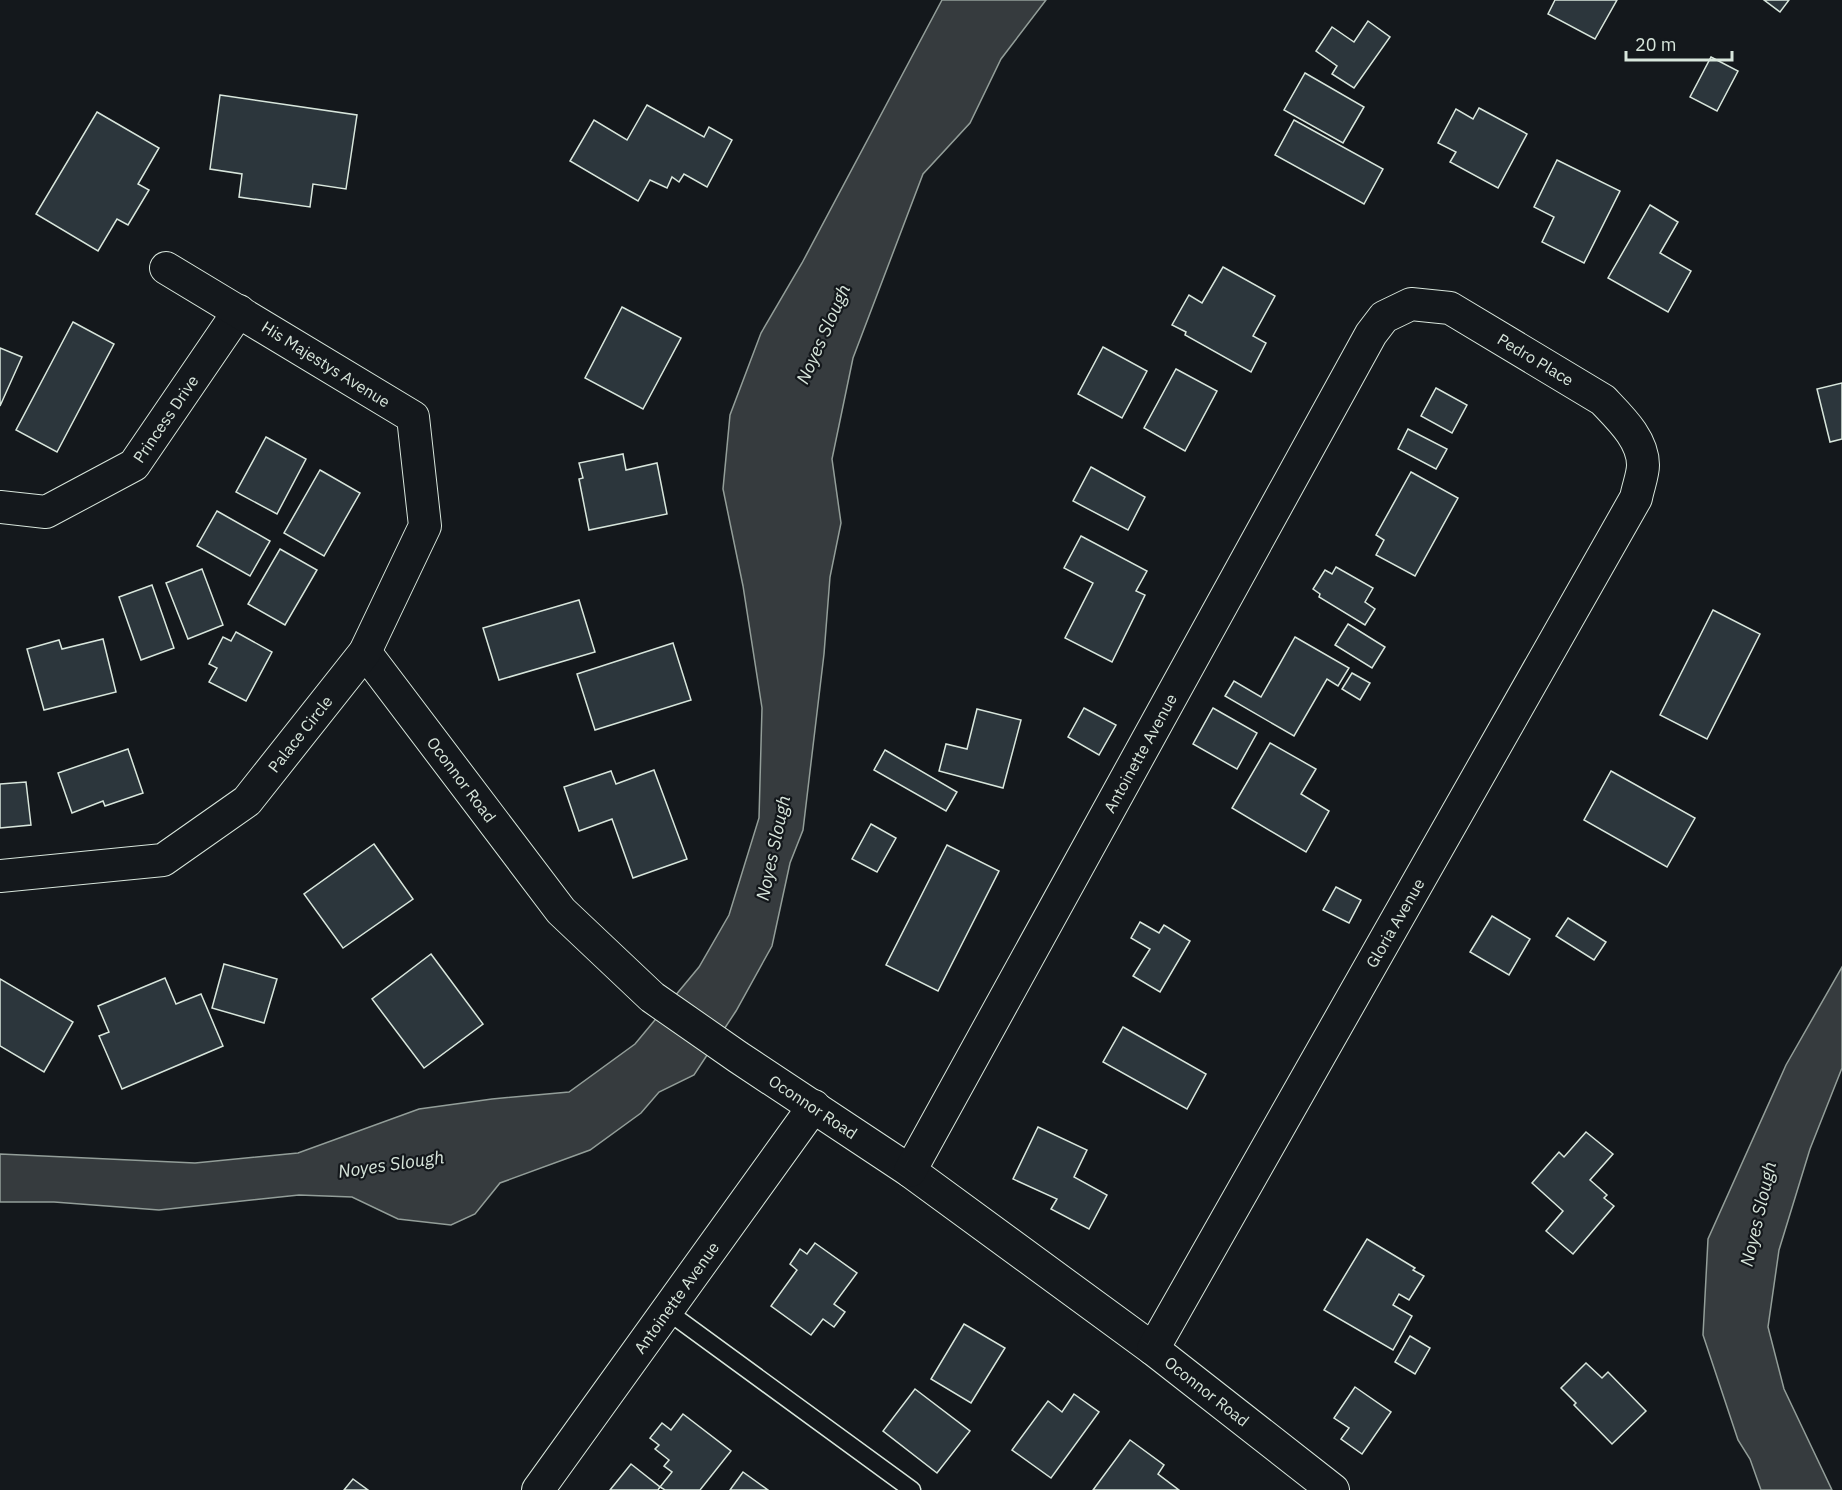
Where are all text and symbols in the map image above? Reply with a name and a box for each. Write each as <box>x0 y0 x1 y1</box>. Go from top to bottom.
scale bar <box>1626 24 1732 62</box>
text: 20 m <box>1635 33 1677 56</box>
water label: Noyes Slough <box>791 281 855 387</box>
street label: His Majestys Avenue <box>258 316 394 412</box>
street label: Pedro Place <box>1494 329 1577 390</box>
street label: Princess Drive <box>129 371 203 466</box>
street label: Antoinette Avenue <box>1099 690 1181 816</box>
street label: Palace Circle <box>264 691 337 776</box>
street label: Oconnor Road <box>423 733 500 826</box>
water label: Noyes Slough <box>751 793 795 903</box>
street label: Gloria Avenue <box>1361 874 1429 971</box>
street label: Oconnor Road <box>765 1070 861 1143</box>
water label: Noyes Slough <box>337 1145 445 1183</box>
water label: Noyes Slough <box>1735 1159 1781 1269</box>
street label: Antoinette Avenue <box>629 1238 723 1357</box>
street label: Oconnor Road <box>1161 1352 1253 1431</box>

